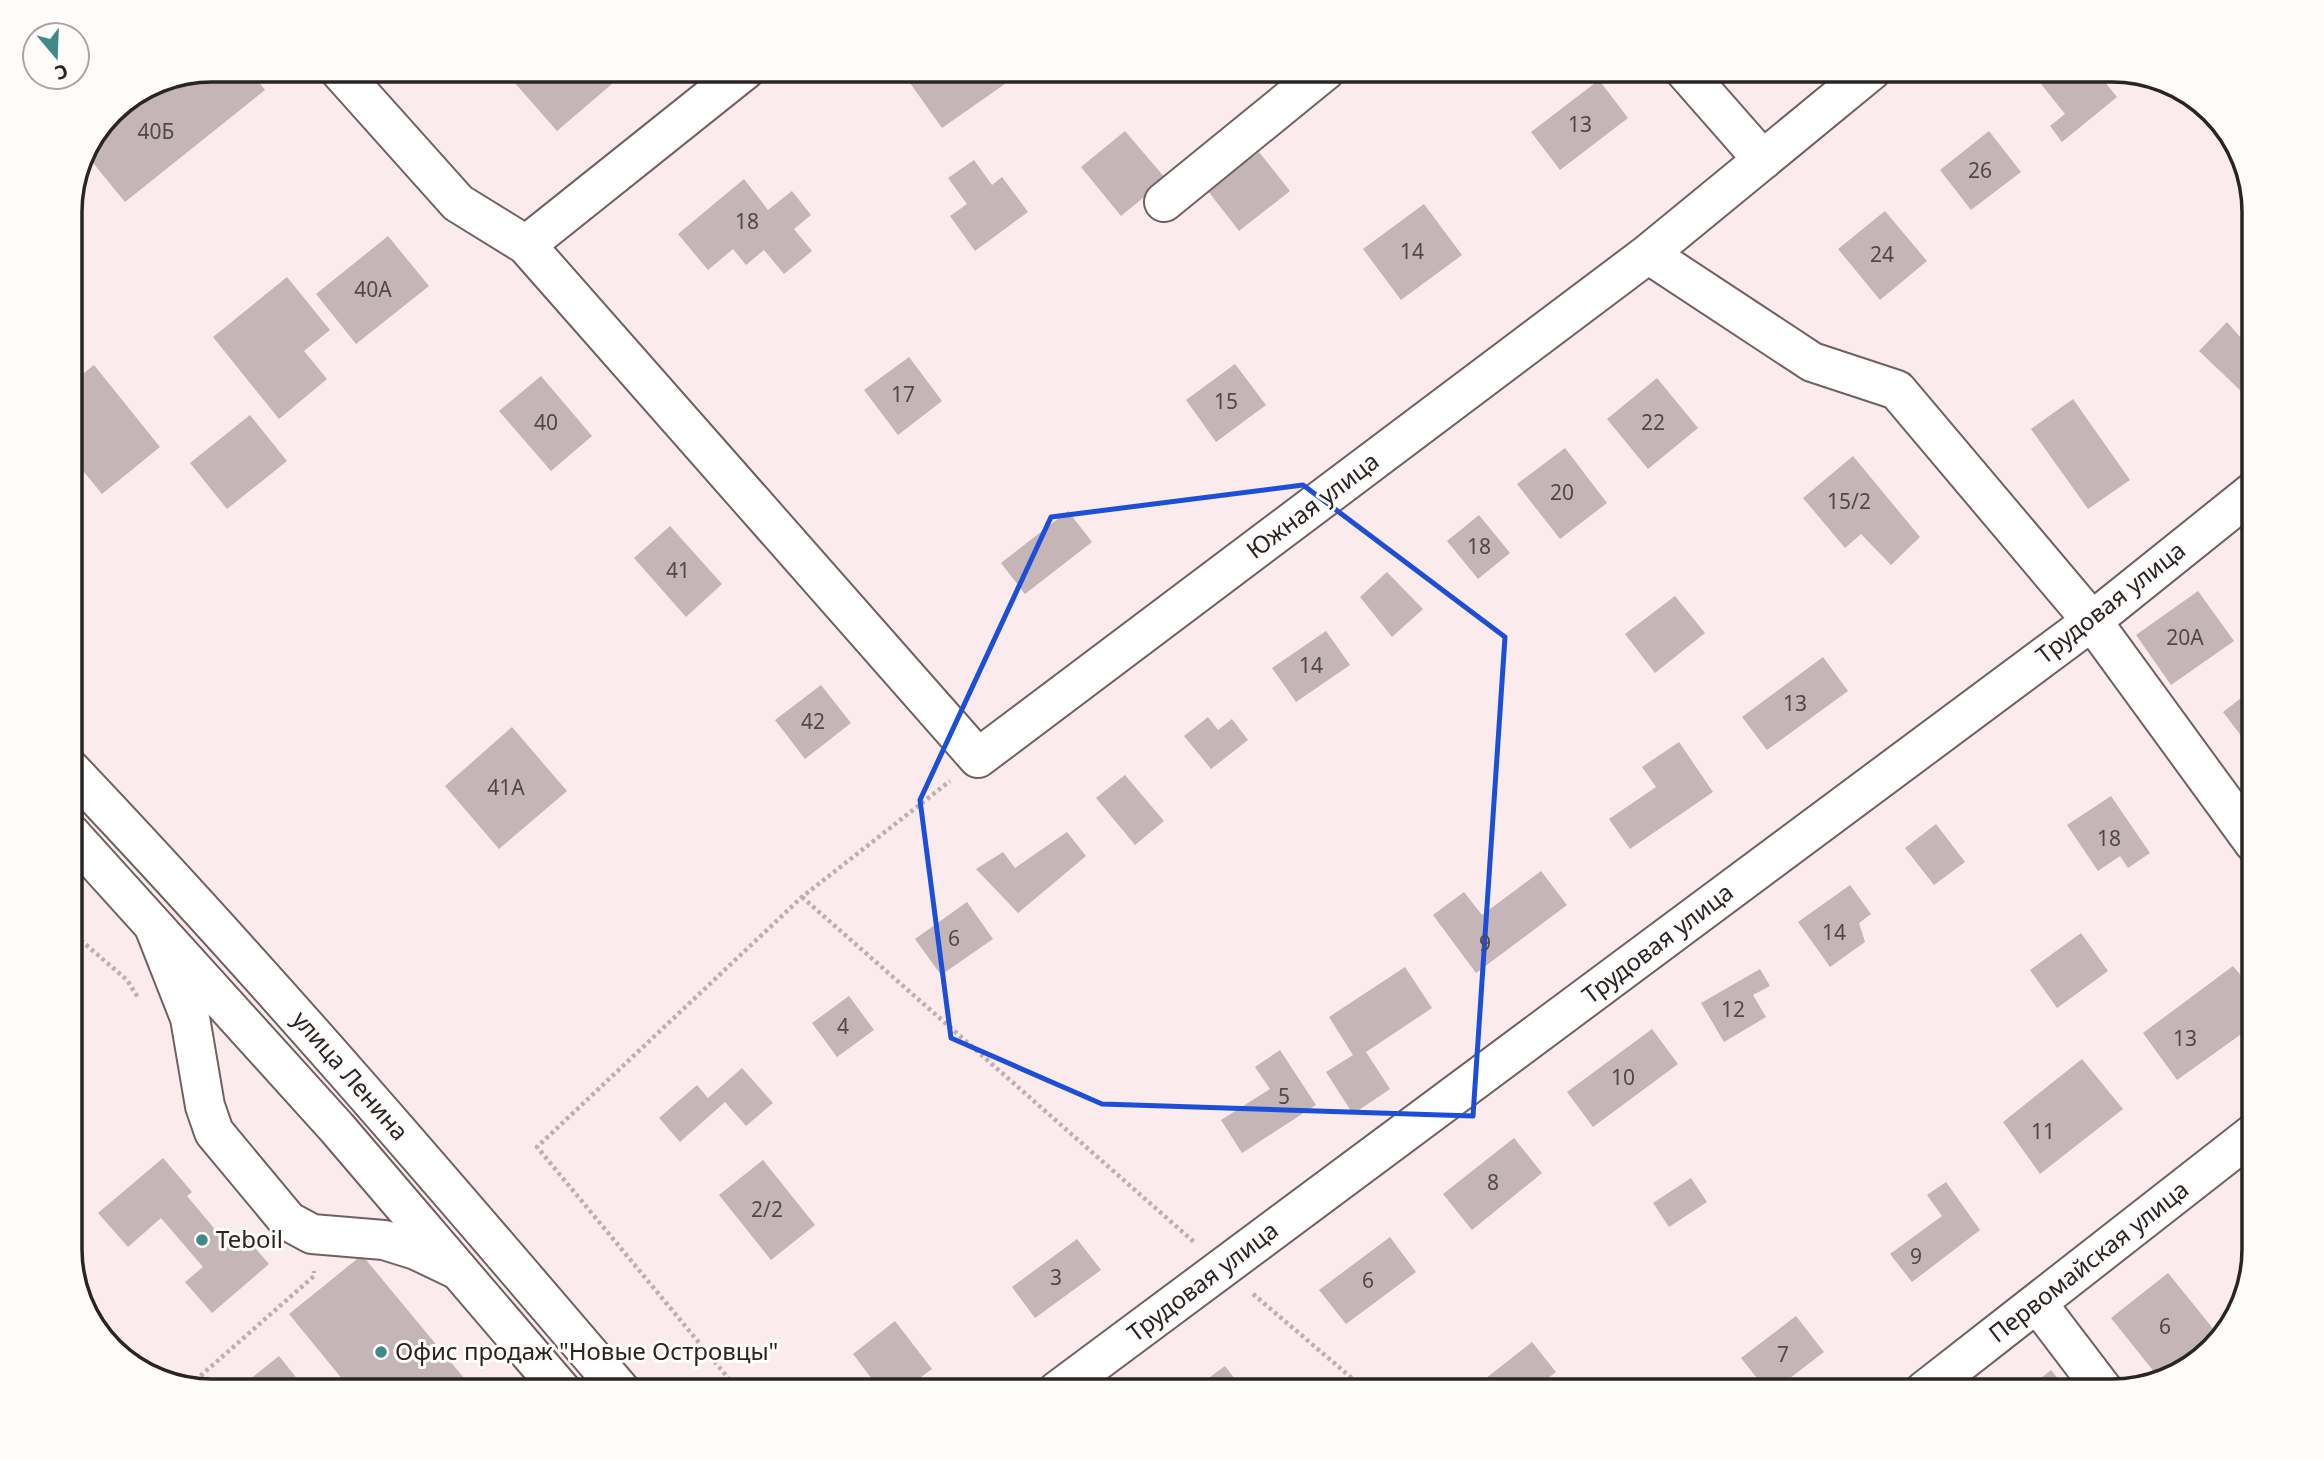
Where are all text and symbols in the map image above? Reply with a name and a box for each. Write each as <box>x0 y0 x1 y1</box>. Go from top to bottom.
north arrow <box>21 21 91 91</box>
text: С <box>52 58 72 86</box>
house number: 13 <box>1568 110 1592 138</box>
house number: 40Б <box>138 117 174 145</box>
house number: 26 <box>1968 156 1992 184</box>
house number: 18 <box>735 207 759 235</box>
house number: 14 <box>1400 237 1424 265</box>
house number: 24 <box>1870 240 1894 268</box>
house number: 40А <box>354 275 392 303</box>
house number: 17 <box>891 380 915 408</box>
house number: 15 <box>1214 387 1238 415</box>
house number: 40 <box>534 408 558 436</box>
house number: 22 <box>1641 408 1665 436</box>
street label: Южная улица <box>1239 444 1385 566</box>
house number: 20 <box>1550 478 1574 506</box>
house number: 15/2 <box>1827 487 1871 515</box>
house number: 18 <box>1467 532 1491 560</box>
street label: Трудовая улица <box>2028 533 2192 671</box>
house number: 41 <box>666 556 690 584</box>
house number: 20А <box>2166 623 2204 651</box>
house number: 14 <box>1299 651 1323 679</box>
house number: 13 <box>1783 689 1807 717</box>
house number: 42 <box>801 707 825 735</box>
house number: 41А <box>487 773 525 801</box>
house number: 18 <box>2097 824 2121 852</box>
street label: Трудовая улица <box>1575 875 1739 1011</box>
house number: 14 <box>1822 918 1846 946</box>
house number: 6 <box>948 924 960 952</box>
house number: 9 <box>1479 929 1491 957</box>
house number: 12 <box>1721 995 1745 1023</box>
street label: улица Ленина <box>286 1003 417 1147</box>
house number: 4 <box>837 1012 849 1040</box>
house number: 13 <box>2173 1024 2197 1052</box>
house number: 10 <box>1611 1063 1635 1091</box>
house number: 5 <box>1278 1082 1290 1110</box>
house number: 11 <box>2031 1117 2055 1145</box>
house number: 8 <box>1487 1168 1499 1196</box>
street label: Первомайская улица <box>1981 1172 2195 1349</box>
house number: 2/2 <box>751 1195 783 1223</box>
street label: Трудовая улица <box>1120 1213 1284 1349</box>
place label: Teboil <box>216 1222 283 1255</box>
marker: Teboil <box>194 1232 210 1248</box>
house number: 9 <box>1910 1242 1922 1270</box>
house number: 3 <box>1050 1263 1062 1291</box>
house number: 6 <box>1362 1266 1374 1294</box>
house number: 6 <box>2159 1312 2171 1340</box>
place label: Офис продаж "Новые Островцы" <box>395 1334 778 1367</box>
house number: 7 <box>1777 1340 1789 1368</box>
marker: Офис продаж "Новые Островцы" <box>373 1344 389 1360</box>

